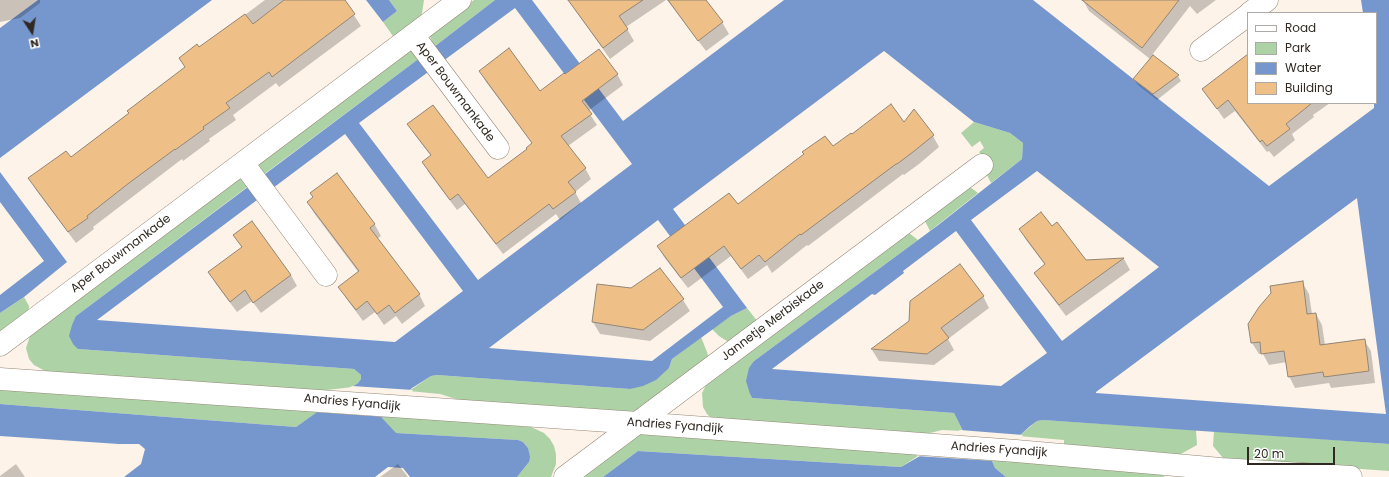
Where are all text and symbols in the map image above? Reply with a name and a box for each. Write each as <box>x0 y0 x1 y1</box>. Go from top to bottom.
north arrow <box>12 12 52 52</box>
legend <box>1247 12 1377 104</box>
text: Road <box>1285 19 1316 36</box>
text: N <box>29 35 40 52</box>
street label: Aper Bouwmankade <box>413 39 497 145</box>
text: Park <box>1285 39 1311 56</box>
text: Water <box>1285 59 1321 76</box>
text: Building <box>1285 79 1333 96</box>
street label: Aper Bouwmankade <box>68 212 174 296</box>
street label: Jannetje Merbiskade <box>719 278 827 364</box>
street label: Andries Fyandijk <box>303 392 401 414</box>
street label: Andries Fyandijk <box>626 415 724 437</box>
street label: Andries Fyandijk <box>950 439 1048 461</box>
scale bar <box>1249 439 1337 465</box>
text: 20 m <box>1254 445 1284 462</box>

